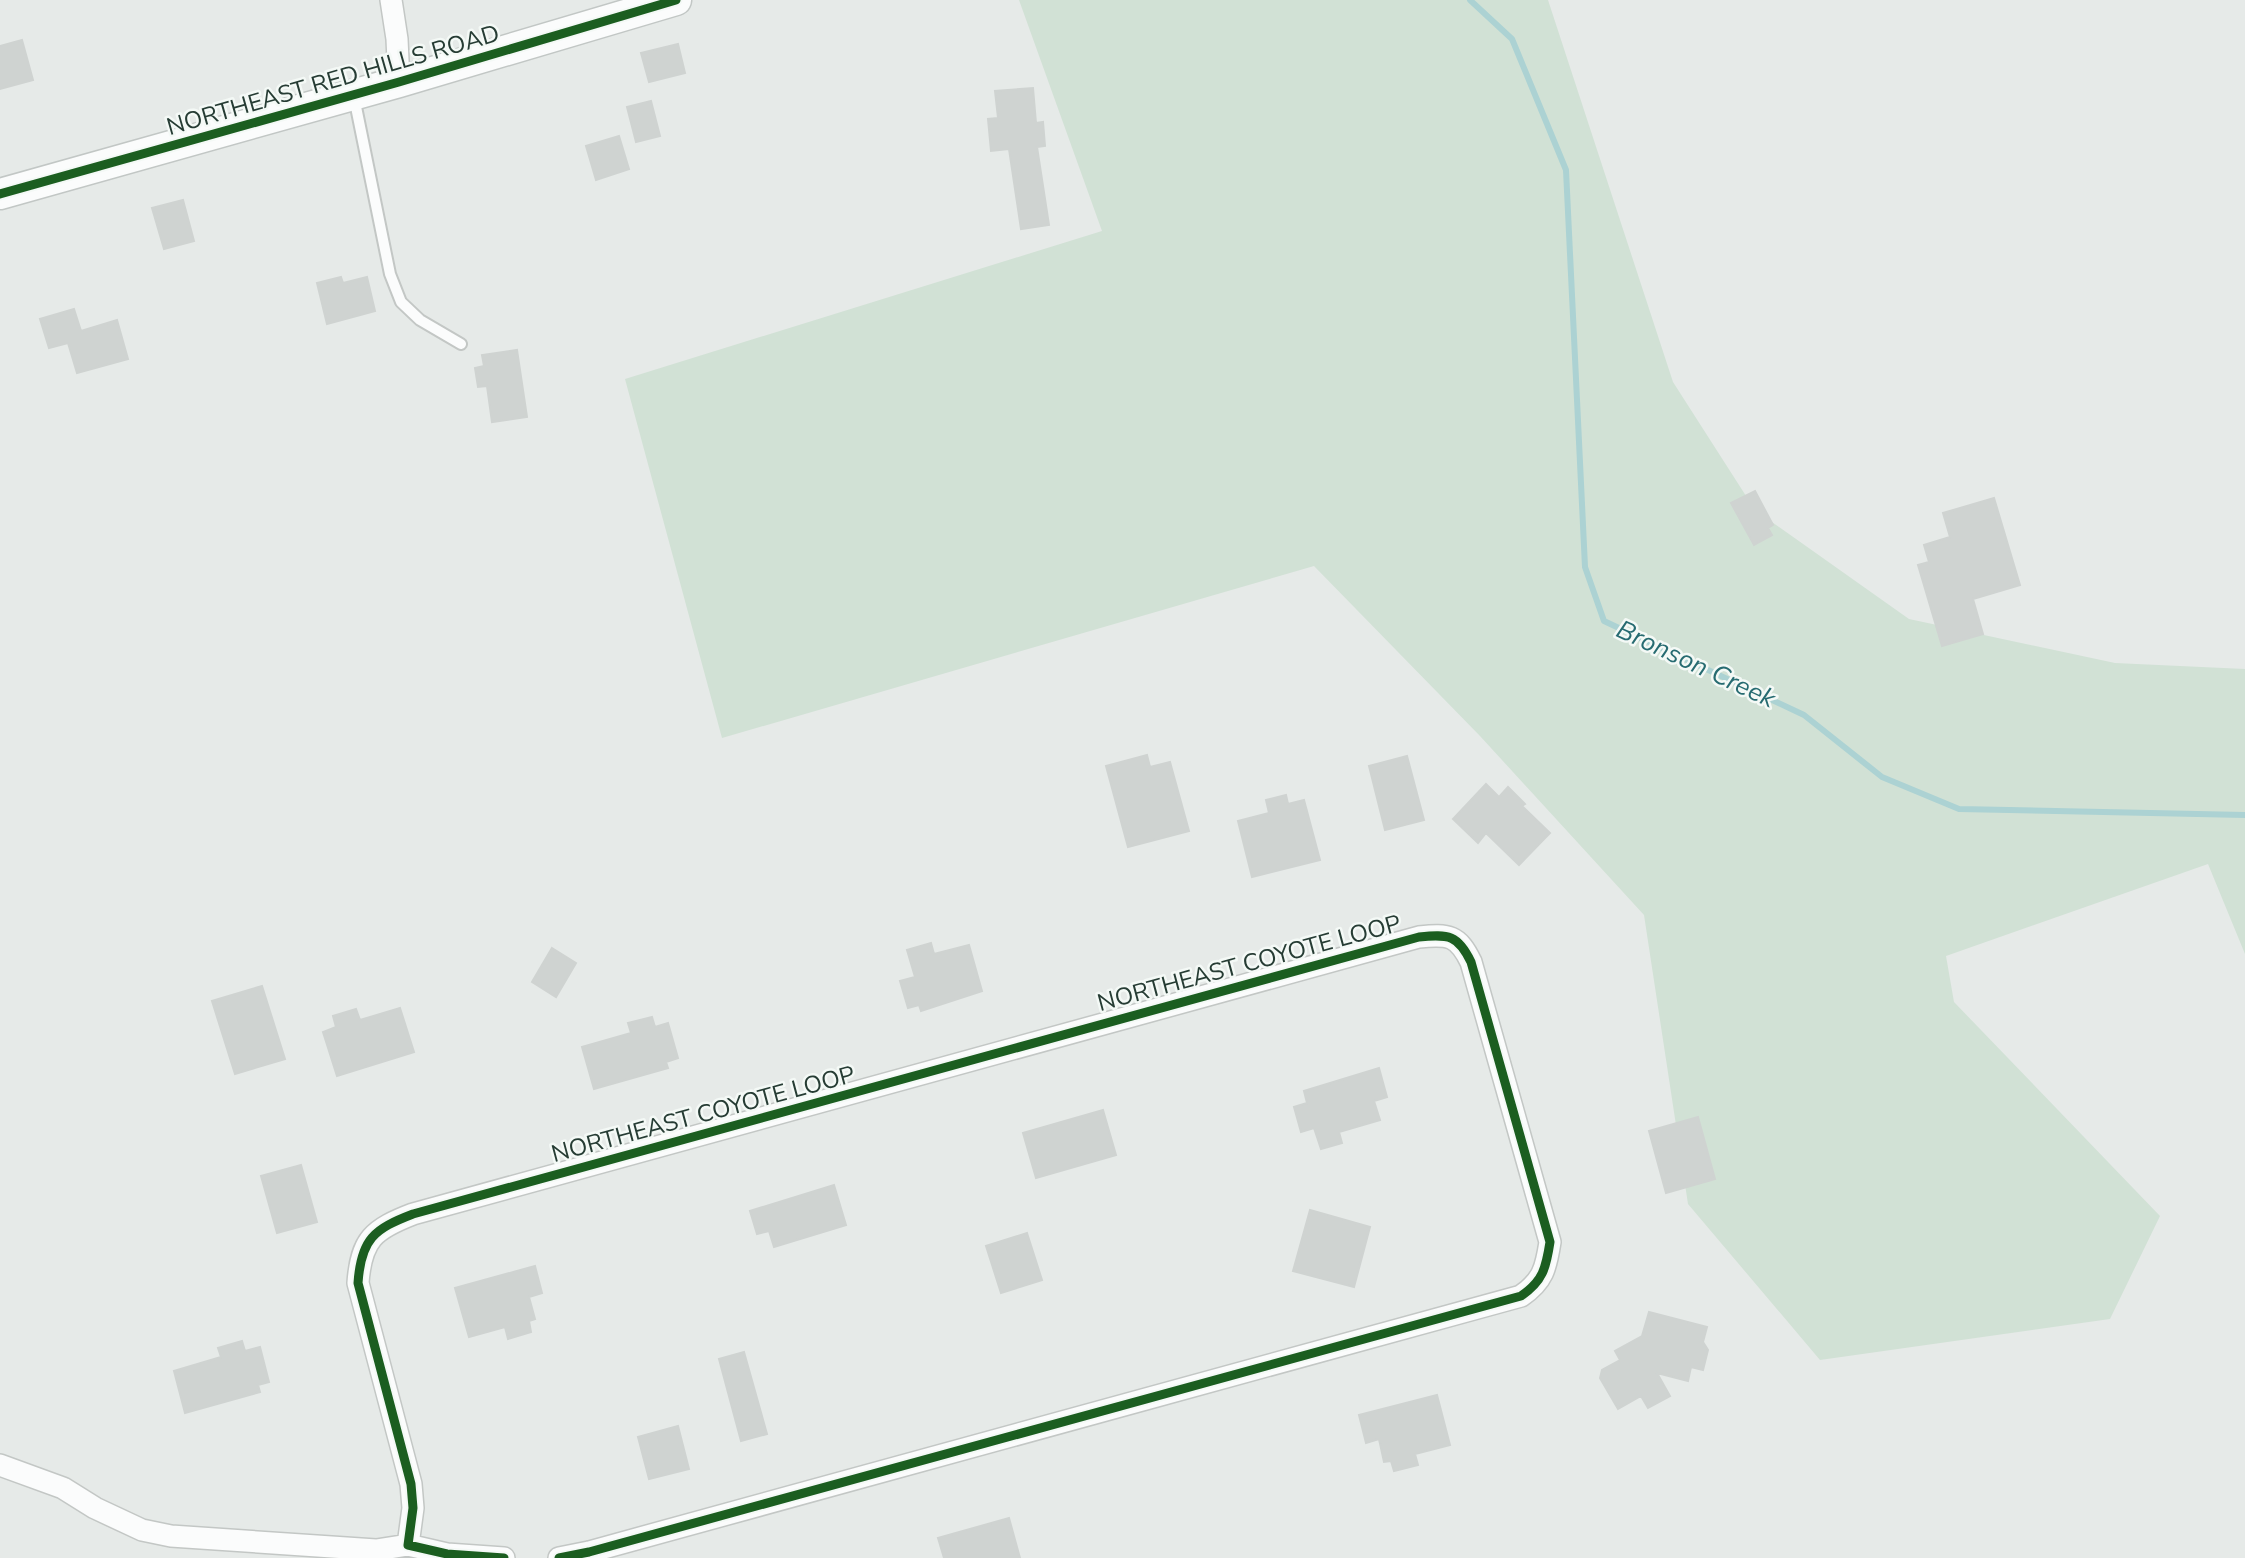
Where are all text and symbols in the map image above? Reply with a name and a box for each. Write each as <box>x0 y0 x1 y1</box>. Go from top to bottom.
street label: NORTHEAST RED HILLS ROAD <box>163 17 503 143</box>
water label: Bronson Creek <box>1611 612 1782 717</box>
street label: NORTHEAST COYOTE LOOP <box>1094 907 1404 1019</box>
street label: NORTHEAST COYOTE LOOP <box>548 1058 858 1170</box>

